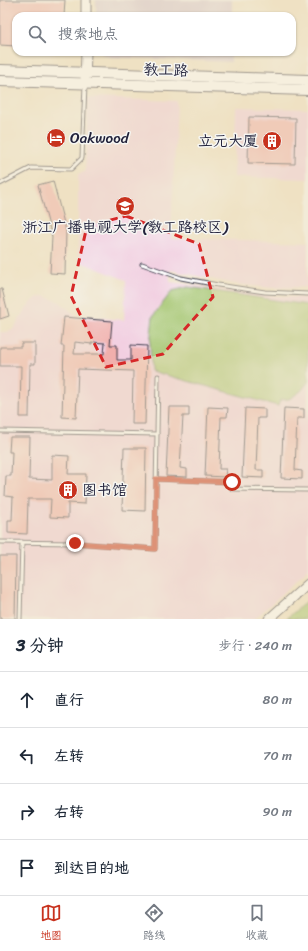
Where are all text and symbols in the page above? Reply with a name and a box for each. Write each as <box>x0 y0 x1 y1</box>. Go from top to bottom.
search box <box>12 12 296 56</box>
text: 搜索地点 <box>58 21 118 47</box>
icon: search <box>26 23 48 45</box>
street label: 教工路 <box>143 56 189 84</box>
place label: Oakwood <box>70 125 130 151</box>
hotel icon: Oakwood <box>45 127 67 149</box>
place label: 立元大厦 <box>198 128 258 154</box>
building icon: 立元大厦 <box>261 130 283 152</box>
school or university icon: 浙江广播电视大学(教工路校区) <box>114 195 136 217</box>
place label: 浙江广播电视大学(教工路校区) <box>22 214 228 240</box>
route start <box>223 473 241 491</box>
place label: 图书馆 <box>82 477 127 503</box>
building icon: 图书馆 <box>57 479 79 501</box>
route end <box>66 534 84 552</box>
text: 3 分钟 <box>16 630 64 660</box>
text: 步行 · 240 m <box>219 634 292 657</box>
text: 直行 <box>54 687 84 713</box>
text: 80 m <box>263 688 292 711</box>
icon: ahead <box>16 689 38 711</box>
text: 左转 <box>54 743 84 769</box>
text: 70 m <box>263 744 292 767</box>
icon: left <box>16 745 38 767</box>
text: 右转 <box>54 799 84 825</box>
text: 90 m <box>262 800 292 823</box>
icon: right <box>16 801 38 823</box>
text: 到达目的地 <box>54 855 129 881</box>
icon: arrive <box>16 857 38 879</box>
tab: 地图 <box>40 902 62 945</box>
tab: 路线 <box>143 902 165 945</box>
tab: 收藏 <box>246 902 268 945</box>

